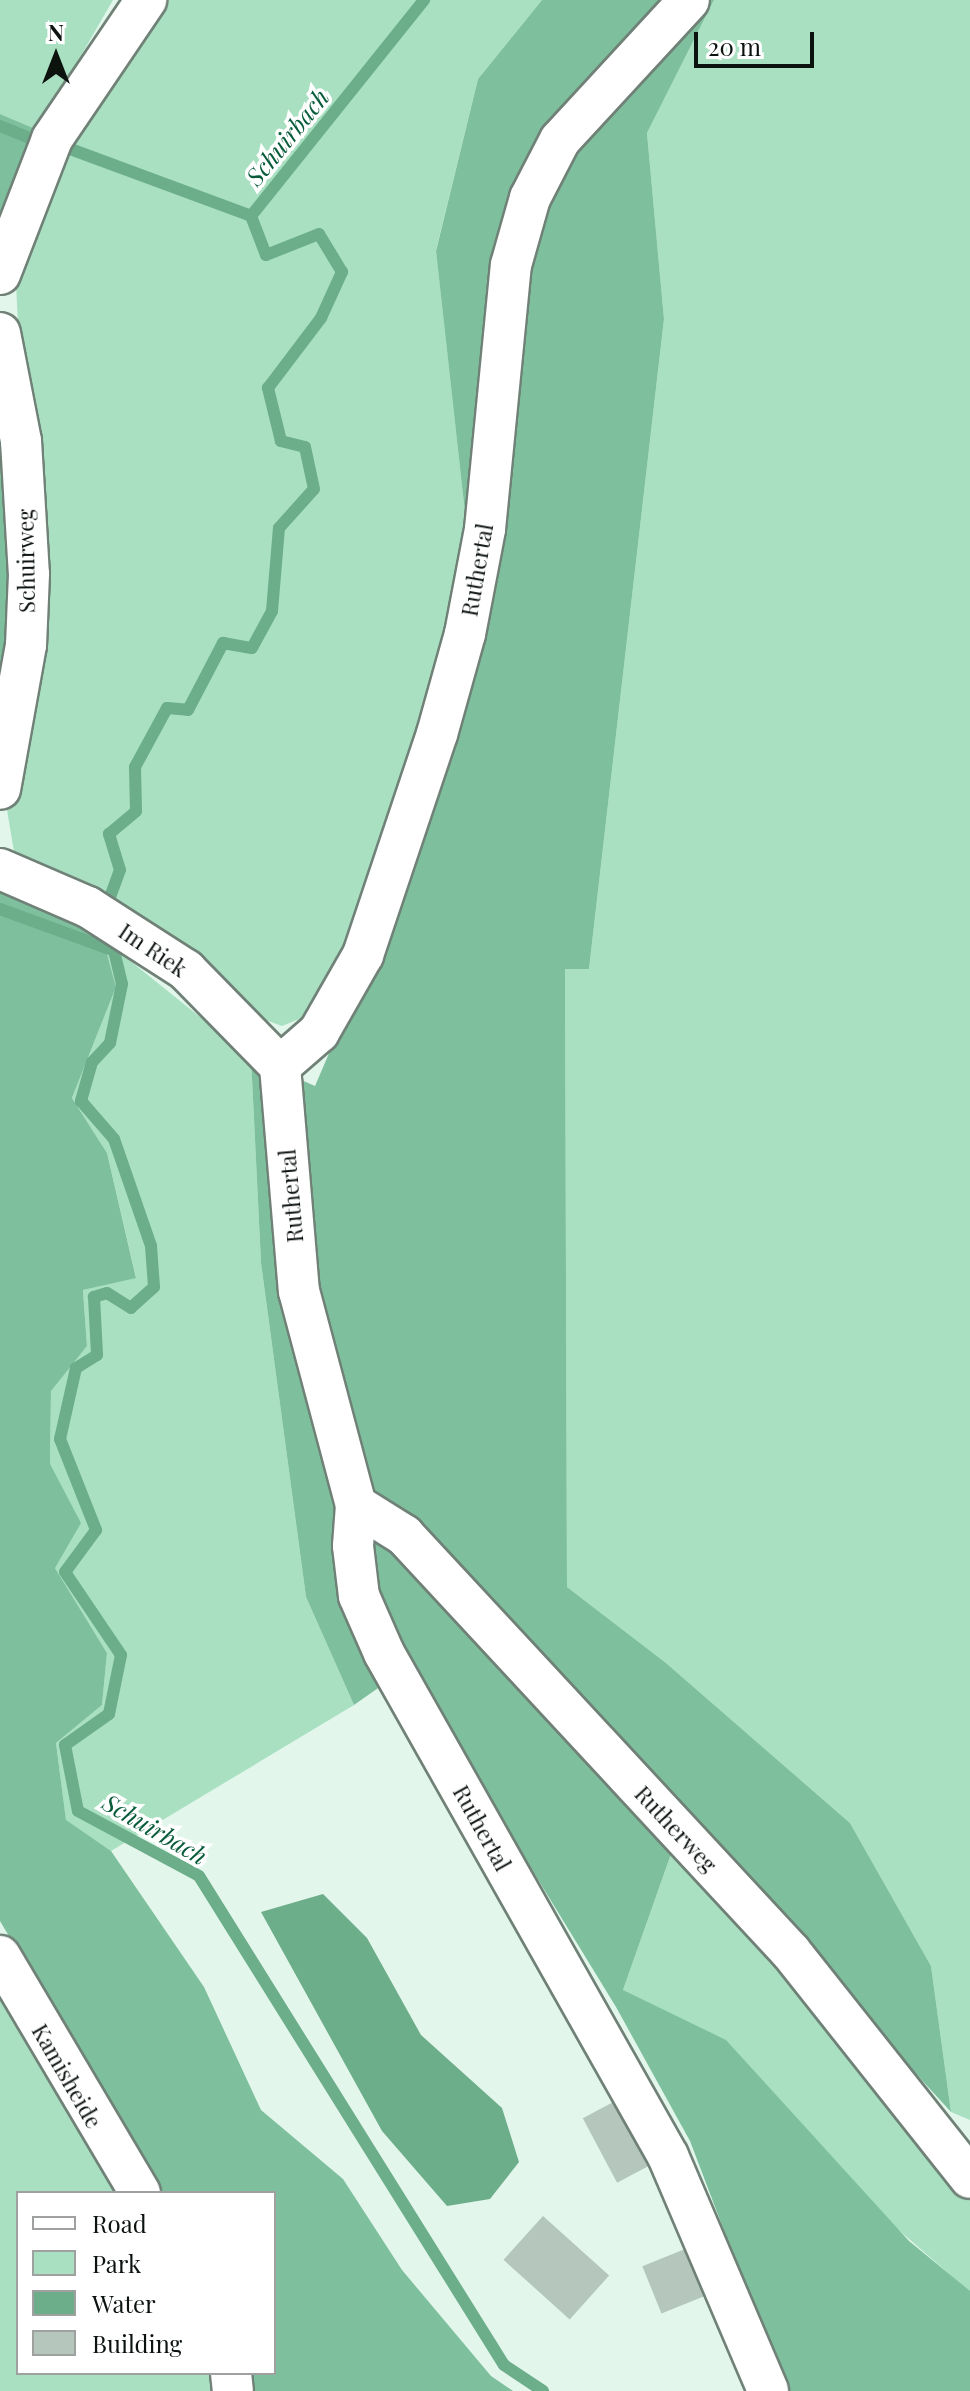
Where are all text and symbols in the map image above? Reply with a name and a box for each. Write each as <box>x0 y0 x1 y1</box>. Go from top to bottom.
north arrow <box>16 16 96 96</box>
scale bar <box>698 16 818 66</box>
text: N <box>48 17 64 47</box>
text: 20 m <box>708 30 761 62</box>
water label: Schuirbach <box>239 83 335 191</box>
street label: Schuirweg <box>12 509 40 613</box>
street label: Ruthertal <box>456 522 498 618</box>
street label: Im Riek <box>114 918 192 982</box>
street label: Ruthertal <box>274 1148 308 1244</box>
street label: Rutherweg <box>629 1780 723 1878</box>
street label: Ruthertal <box>448 1781 516 1875</box>
water label: Schuirbach <box>98 1788 212 1870</box>
street label: Kamisheide <box>27 2019 107 2133</box>
legend <box>16 2191 276 2375</box>
text: Road <box>92 2207 147 2239</box>
text: Park <box>92 2247 141 2279</box>
text: Water <box>92 2287 156 2319</box>
text: Building <box>92 2327 182 2359</box>

